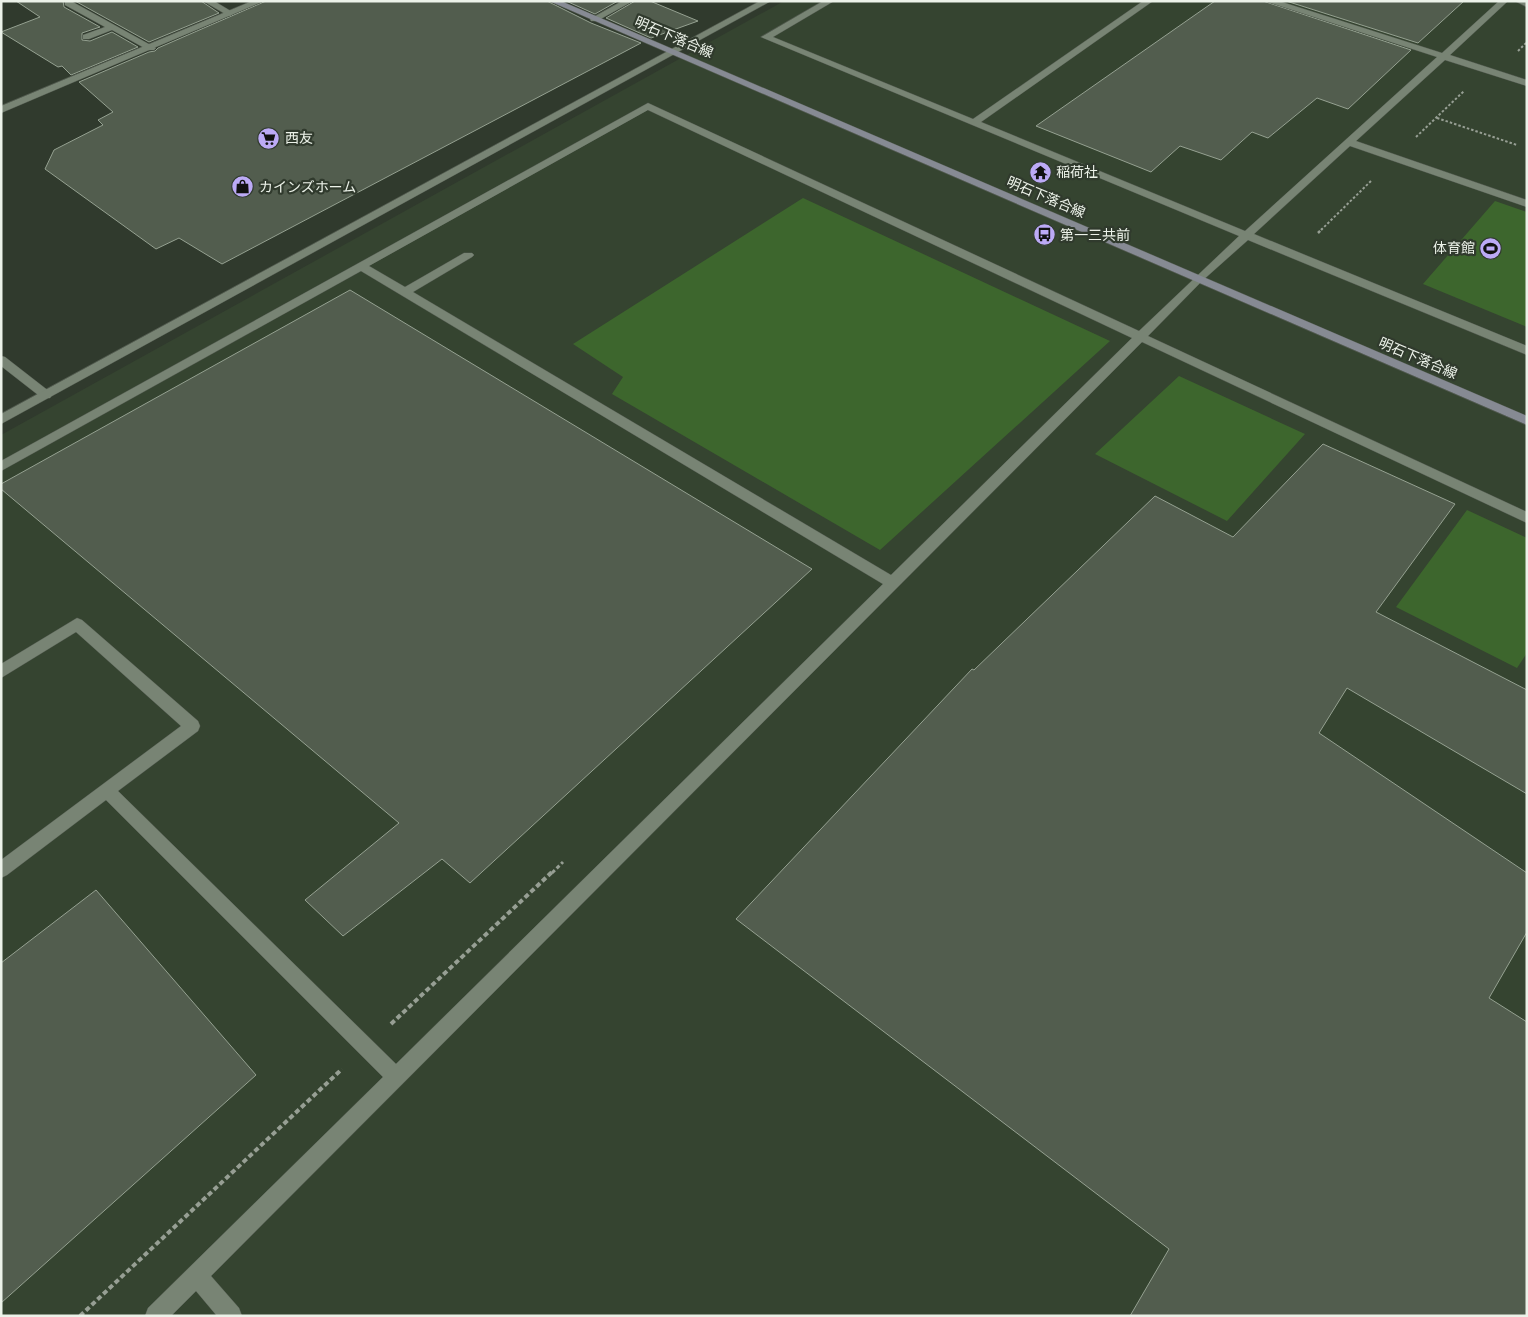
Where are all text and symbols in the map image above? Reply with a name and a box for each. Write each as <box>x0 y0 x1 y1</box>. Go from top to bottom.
street label: 明石下落合線 <box>632 13 716 62</box>
supermarket icon: 西友 <box>257 126 281 150</box>
place label: 西友 <box>285 130 313 147</box>
temple icon: 稲荷社 <box>1028 160 1052 184</box>
place label: 稲荷社 <box>1056 164 1098 181</box>
street label: 明石下落合線 <box>1004 173 1088 222</box>
shop icon: カインズホーム <box>231 175 255 199</box>
place label: カインズホーム <box>259 179 356 196</box>
bus stop icon: 第一三共前 <box>1032 223 1056 247</box>
place label: 第一三共前 <box>1060 227 1130 244</box>
sports icon: 体育館 <box>1479 236 1503 260</box>
place label: 体育館 <box>1433 240 1475 257</box>
street label: 明石下落合線 <box>1376 334 1460 383</box>

